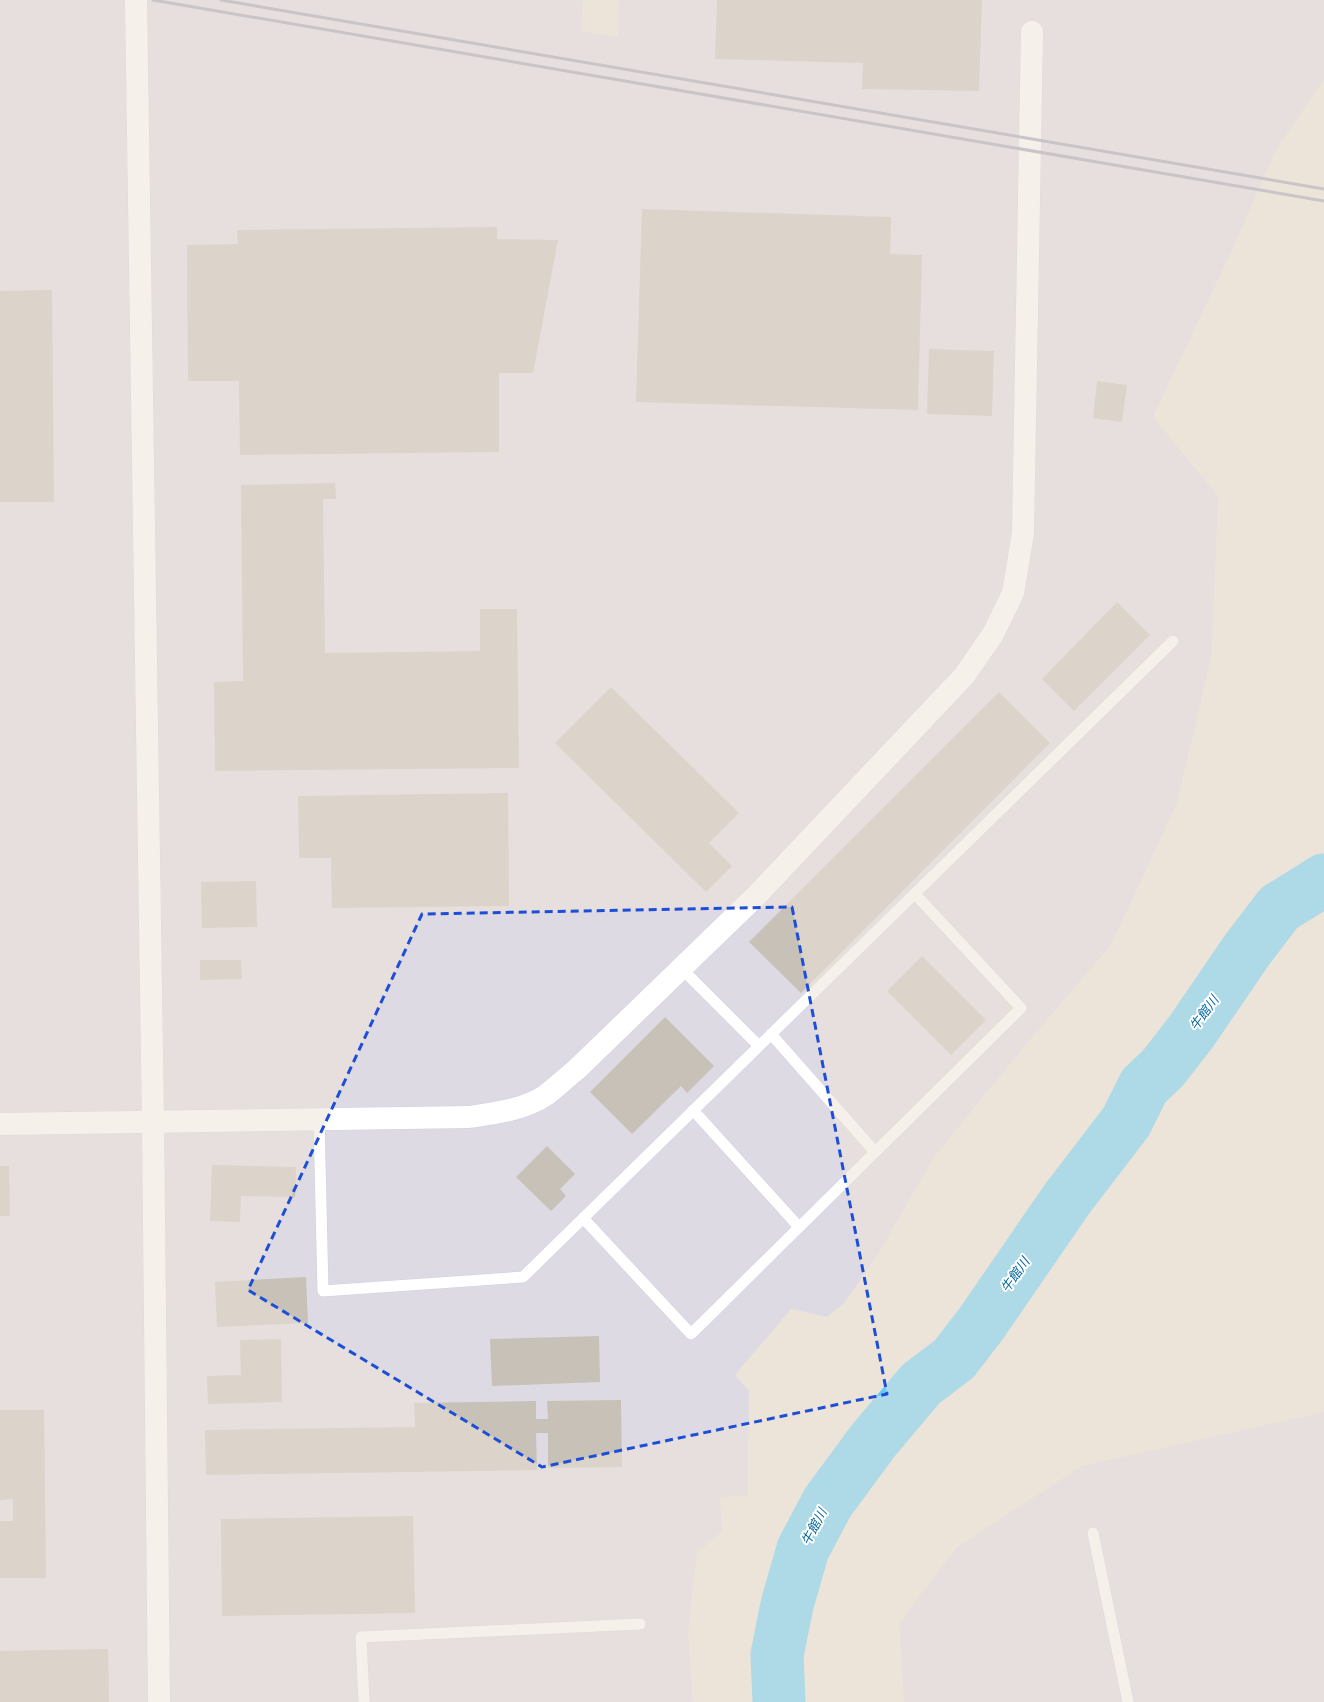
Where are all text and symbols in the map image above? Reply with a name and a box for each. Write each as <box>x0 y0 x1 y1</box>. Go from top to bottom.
water label: 牛館川 <box>1186 991 1223 1033</box>
water label: 牛館川 <box>998 1253 1033 1295</box>
water label: 牛館川 <box>798 1505 831 1548</box>

